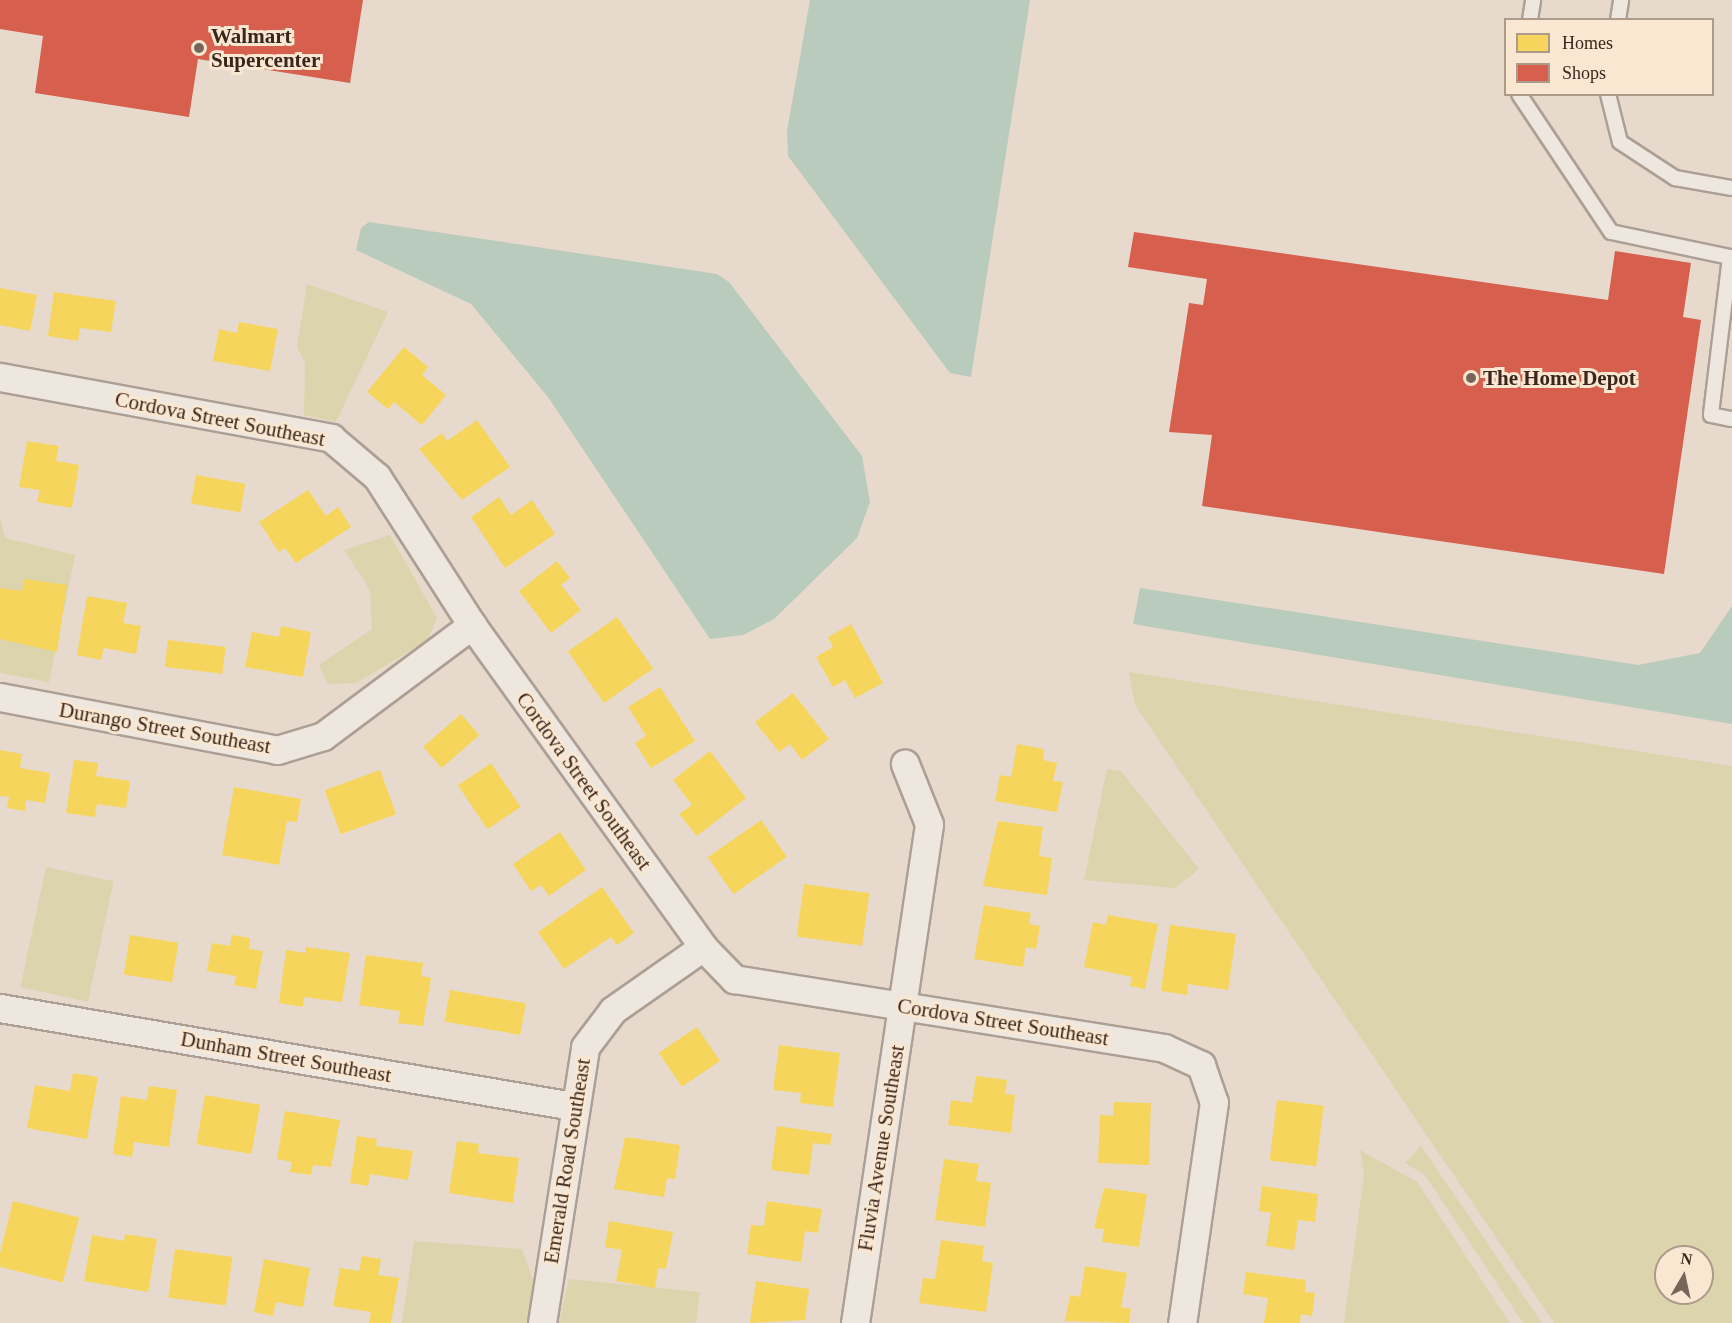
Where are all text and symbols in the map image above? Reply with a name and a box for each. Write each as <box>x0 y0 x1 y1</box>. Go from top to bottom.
legend <box>1504 18 1714 96</box>
place label: Walmart Supercenter <box>211 23 320 73</box>
text: Homes <box>1562 33 1613 53</box>
marker: Walmart Supercenter <box>192 41 206 55</box>
text: Shops <box>1562 63 1606 83</box>
place label: The Home Depot <box>1483 365 1636 391</box>
marker: The Home Depot <box>1464 371 1478 385</box>
street label: Cordova Street Southeast <box>113 386 327 452</box>
street label: Cordova Street Southeast <box>511 687 657 875</box>
street label: Durango Street Southeast <box>57 697 273 759</box>
street label: Cordova Street Southeast <box>896 993 1110 1051</box>
street label: Dunham Street Southeast <box>179 1026 393 1088</box>
street label: Fluvia Avenue Southeast <box>852 1043 910 1253</box>
street label: Emerald Road Southeast <box>538 1056 596 1266</box>
north arrow <box>1654 1245 1714 1305</box>
text: N <box>1680 1249 1694 1268</box>

